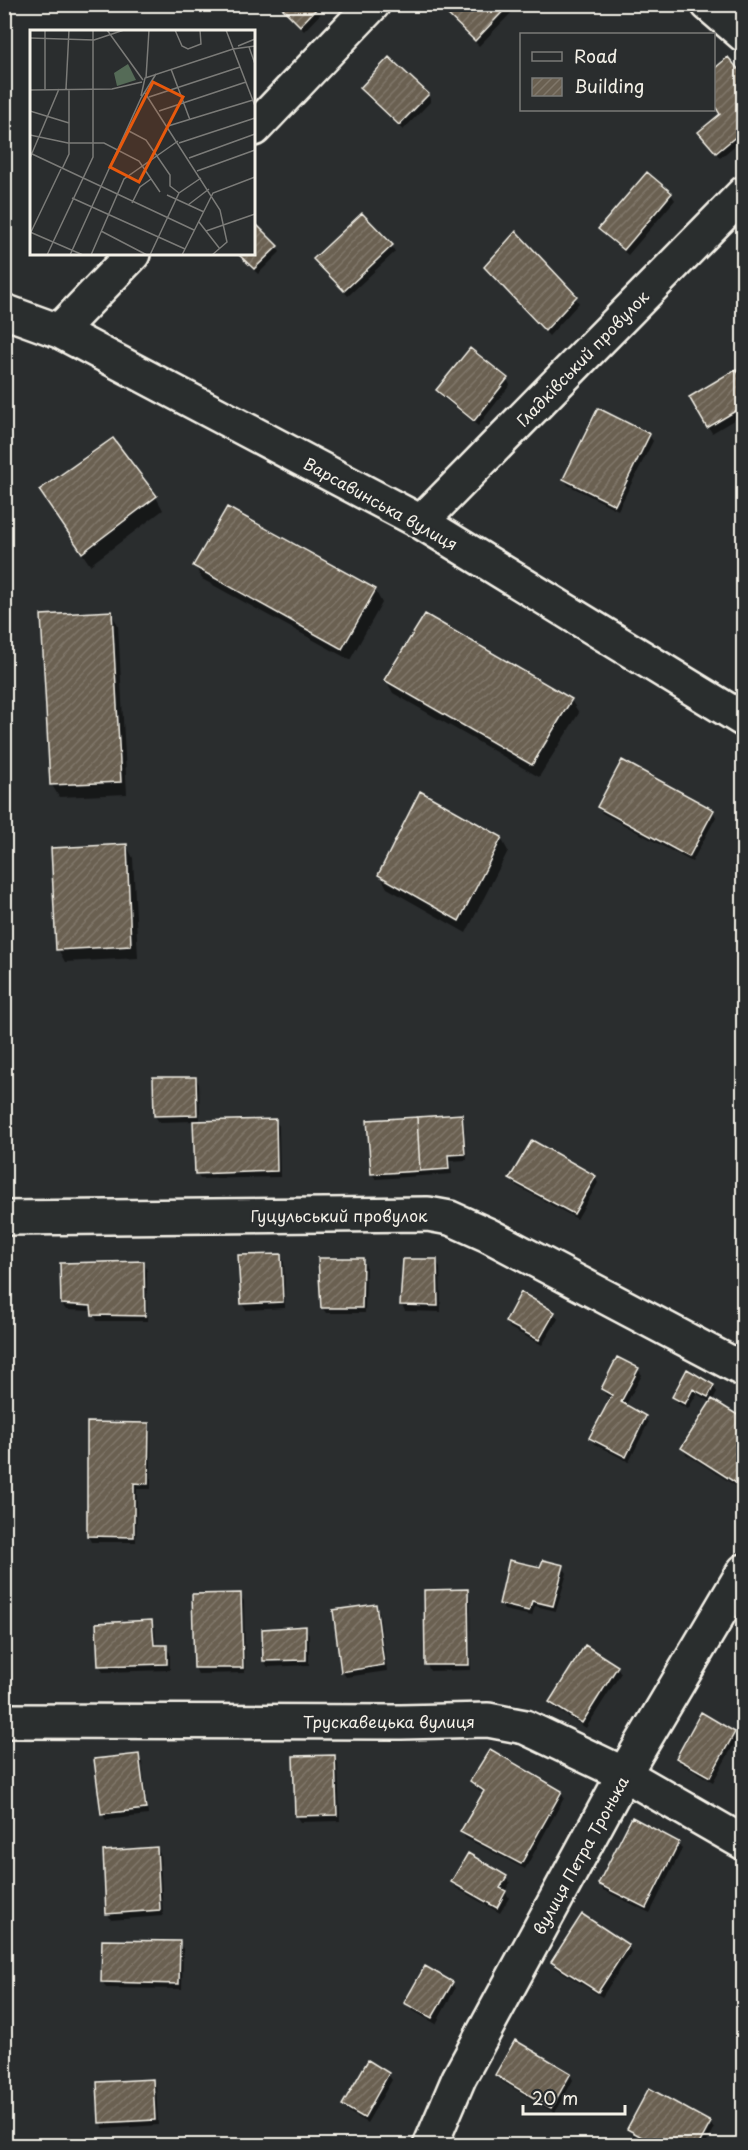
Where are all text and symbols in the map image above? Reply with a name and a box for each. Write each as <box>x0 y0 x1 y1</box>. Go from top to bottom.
inset map <box>30 30 255 255</box>
legend <box>520 33 715 111</box>
text: Road <box>574 42 618 69</box>
text: Building <box>574 72 644 99</box>
street label: Гладківський провулок <box>510 284 654 432</box>
street label: Варсавинська вулиця <box>300 451 462 555</box>
street label: Гуцульський провулок <box>250 1203 428 1227</box>
street label: Трускавецька вулиця <box>303 1709 475 1733</box>
street label: вулиця Петра Тронька <box>526 1771 634 1939</box>
scale bar <box>523 2078 625 2116</box>
text: 20 m <box>532 2084 578 2111</box>

